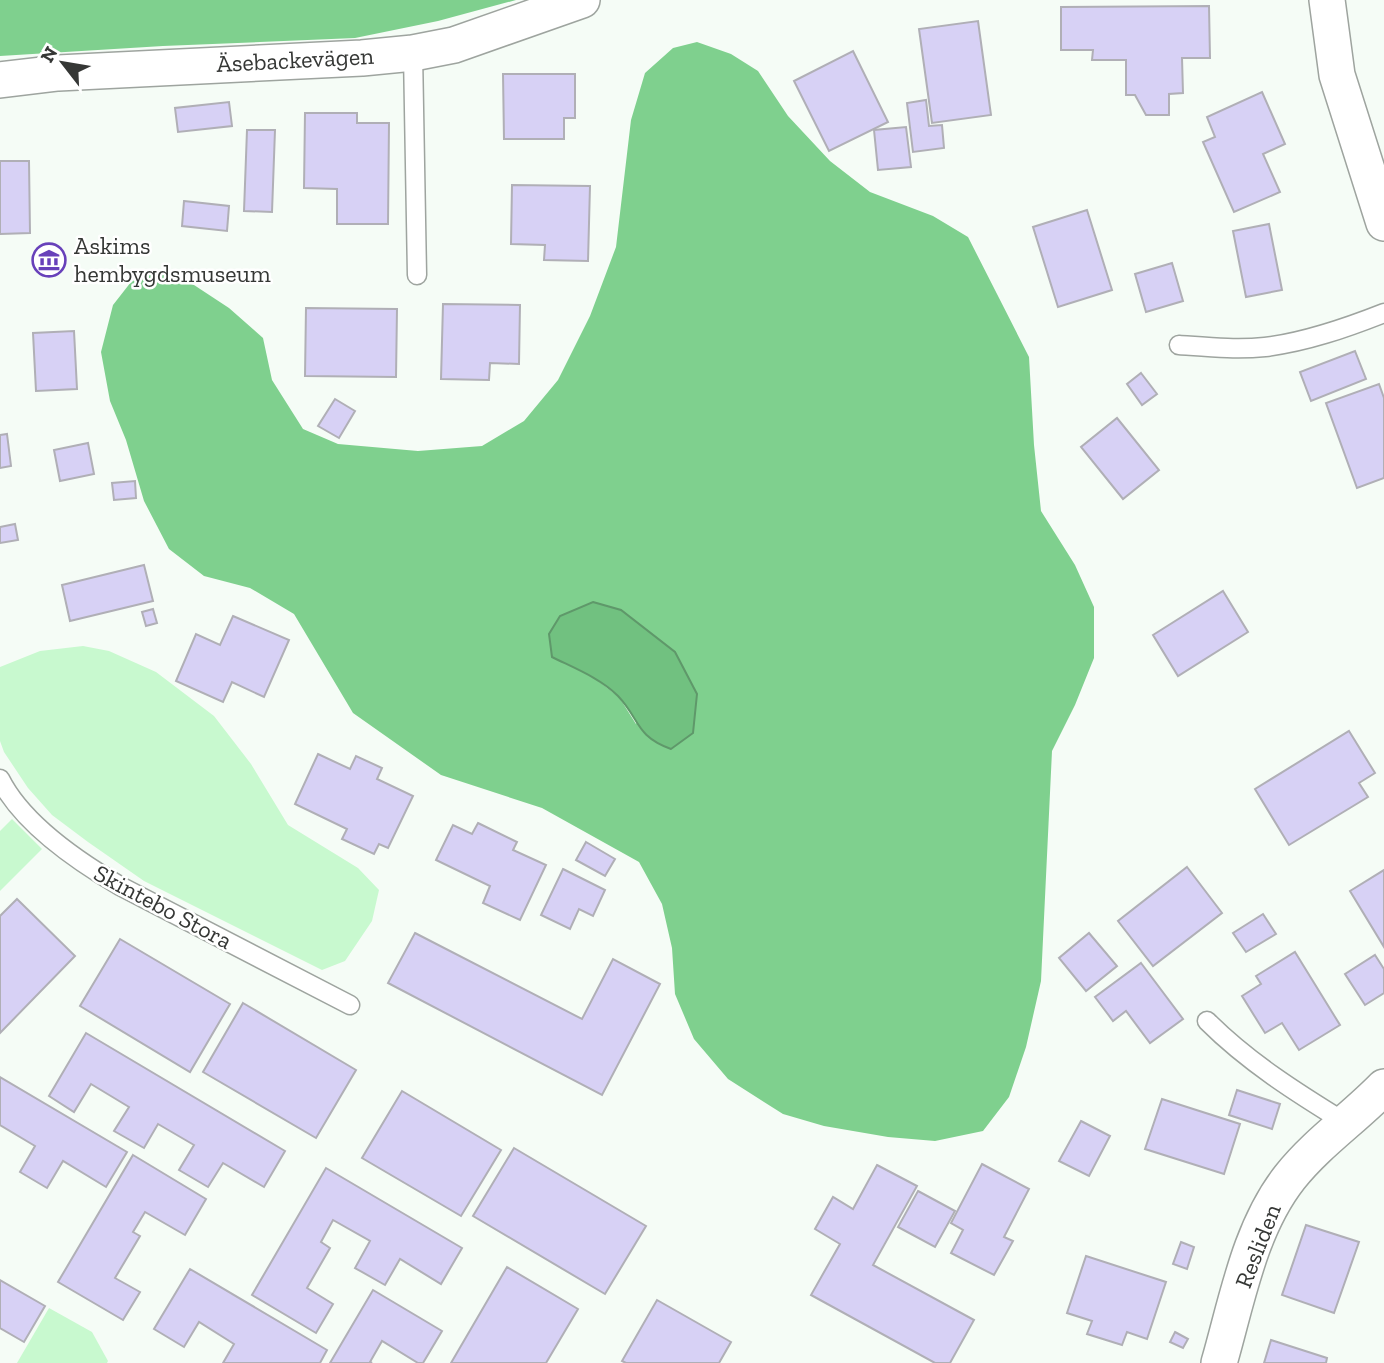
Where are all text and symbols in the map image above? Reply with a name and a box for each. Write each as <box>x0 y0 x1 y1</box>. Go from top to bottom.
north arrow <box>28 28 98 98</box>
street label: Äsebackevägen <box>215 41 375 78</box>
text: N <box>35 42 62 67</box>
place label: Askims hembygdsmuseum <box>74 231 271 288</box>
museum icon: Askims hembygdsmuseum <box>30 241 68 279</box>
street label: Skintebo Stora <box>89 858 238 955</box>
street label: Resliden <box>1228 1199 1287 1292</box>

